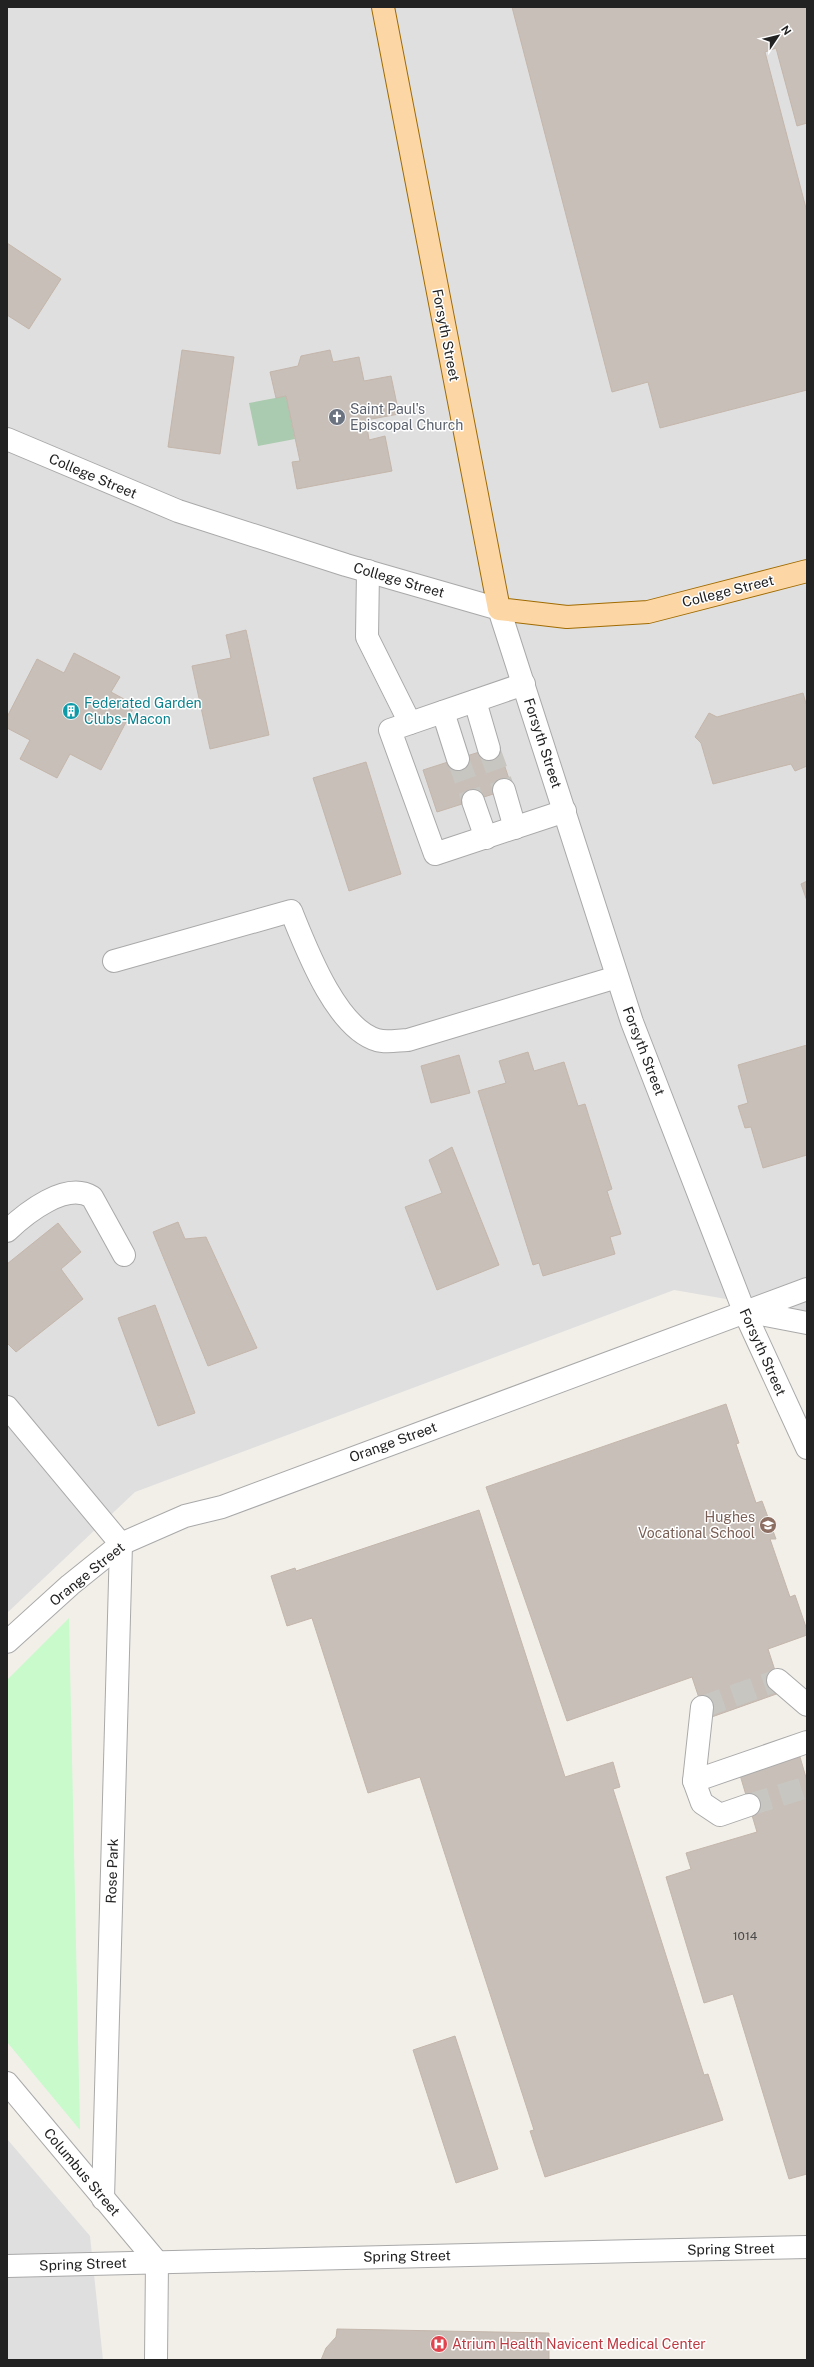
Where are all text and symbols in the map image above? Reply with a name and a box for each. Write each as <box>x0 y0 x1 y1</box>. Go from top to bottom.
north arrow <box>758 16 798 56</box>
text: N <box>779 23 794 37</box>
street label: Forsyth Street <box>429 287 463 383</box>
place label: Saint Paul's Episcopal Church <box>350 401 463 433</box>
church icon: Saint Paul's Episcopal Church <box>327 407 347 427</box>
street label: College Street <box>47 450 139 502</box>
street label: College Street <box>352 559 446 601</box>
street label: College Street <box>680 572 776 610</box>
place label: Federated Garden Clubs-Macon <box>84 695 202 727</box>
street label: Forsyth Street <box>521 696 565 790</box>
building icon: Federated Garden Clubs-Macon <box>61 701 81 721</box>
street label: Forsyth Street <box>620 1004 668 1098</box>
street label: Forsyth Street <box>737 1306 789 1398</box>
street label: Orange Street <box>347 1419 439 1465</box>
place label: Hughes Vocational School <box>638 1509 755 1541</box>
school or university icon: Hughes Vocational School <box>758 1515 778 1535</box>
street label: Orange Street <box>46 1539 128 1609</box>
street label: Rose Park <box>103 1838 121 1904</box>
house number: 1014 <box>733 1929 758 1943</box>
street label: Columbus Street <box>41 2125 123 2219</box>
street label: Spring Street <box>687 2240 775 2258</box>
street label: Spring Street <box>363 2247 451 2265</box>
street label: Spring Street <box>39 2254 127 2274</box>
hospital icon: Atrium Health Navicent Medical Center <box>429 2334 449 2354</box>
place label: Atrium Health Navicent Medical Center <box>452 2336 706 2352</box>

